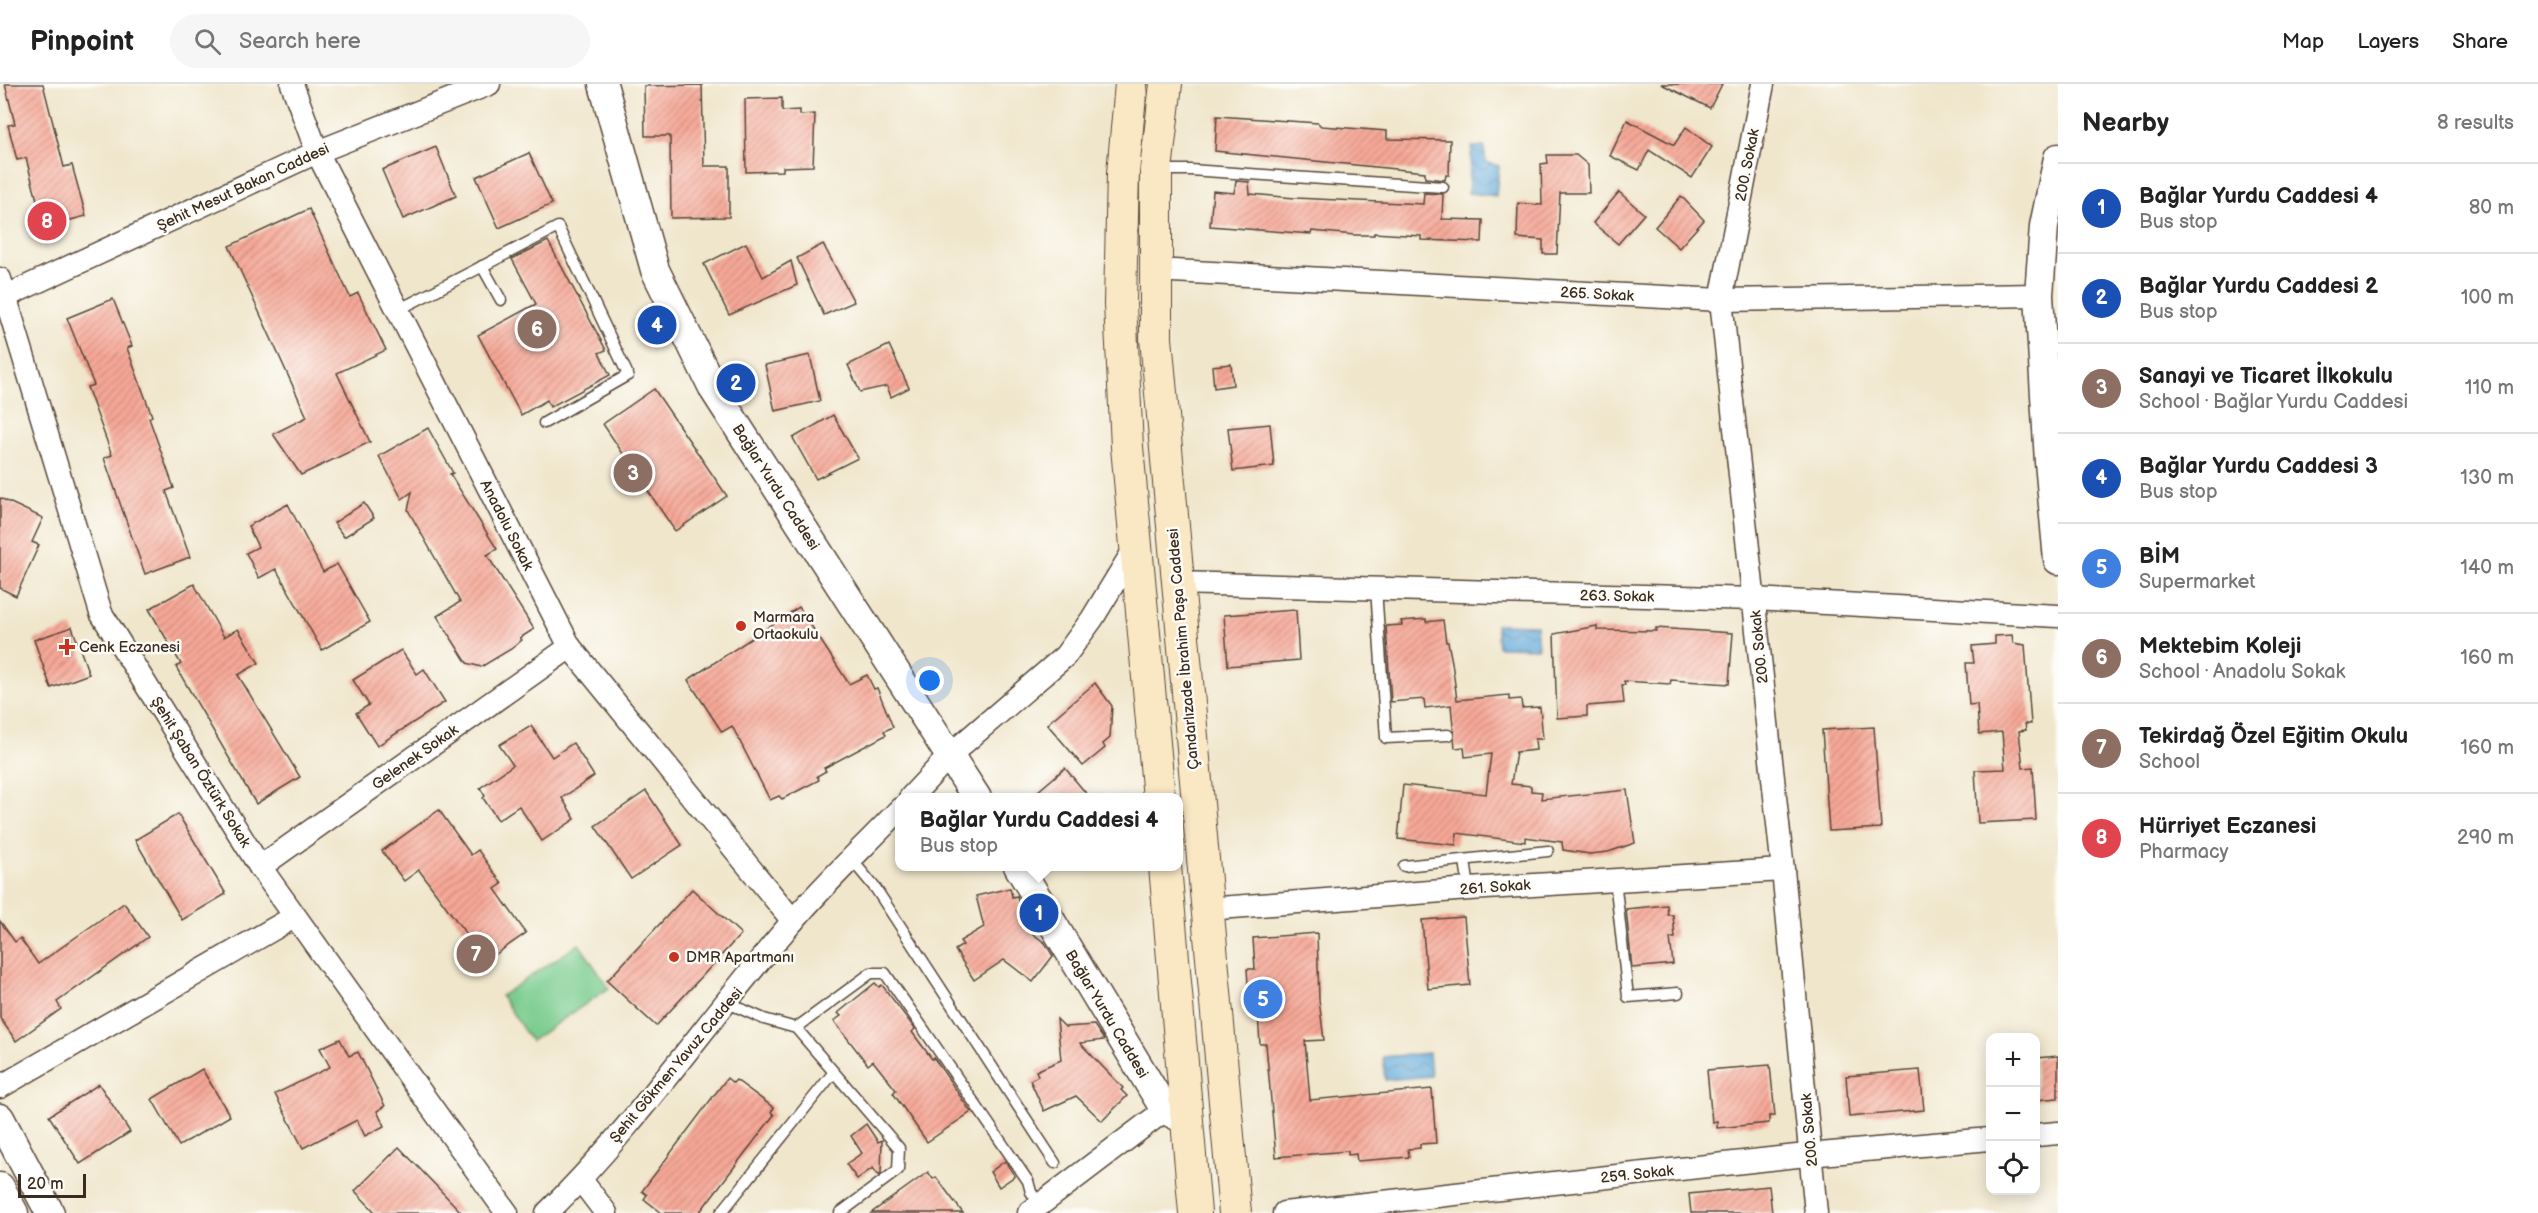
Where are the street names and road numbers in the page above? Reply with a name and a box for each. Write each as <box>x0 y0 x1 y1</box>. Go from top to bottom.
street label: 200. Sokak <box>1731 126 1764 203</box>
street label: Şehit Mesut Bakan Caddesi <box>154 139 332 236</box>
street label: 265. Sokak <box>1560 283 1635 306</box>
street label: Bağlar Yurdu Caddesi <box>728 421 823 554</box>
street label: Anadolu Sokak <box>476 477 538 574</box>
street label: Çandarlızade İbrahim Paşa Caddesi <box>1163 528 1204 770</box>
street label: 263. Sokak <box>1580 586 1655 607</box>
street label: 200. Sokak <box>1746 609 1773 685</box>
street label: Şehit Şaban Öztürk Sokak <box>146 693 255 852</box>
street label: Gelenek Sokak <box>368 720 463 794</box>
street label: 261. Sokak <box>1459 875 1532 899</box>
street label: Bağlar Yurdu Caddesi <box>1061 947 1152 1082</box>
street label: Şehit Gökmen Yavuz Caddesi <box>606 984 747 1147</box>
street label: 200. Sokak <box>1797 1092 1822 1167</box>
street label: 259. Sokak <box>1600 1161 1675 1188</box>

